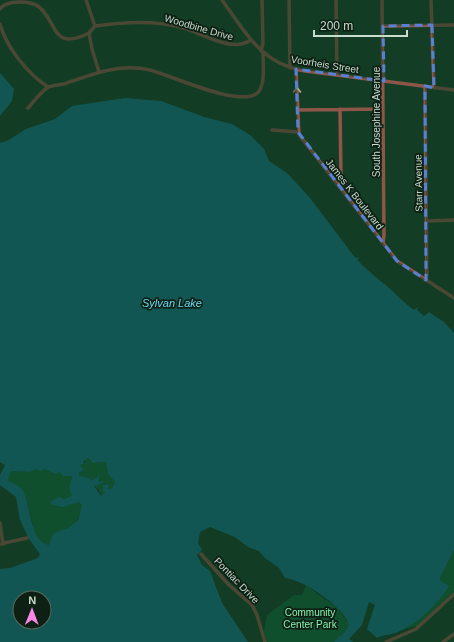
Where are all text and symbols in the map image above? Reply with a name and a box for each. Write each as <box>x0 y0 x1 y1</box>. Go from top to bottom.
street label: Woodbine Drive <box>163 12 235 43</box>
scale bar <box>314 12 407 38</box>
text: 200 m <box>320 19 353 33</box>
street label: Voorheis Street <box>290 54 360 75</box>
street label: South Josephine Avenue <box>371 66 382 177</box>
one-way arrow <box>293 87 301 93</box>
street label: Starr Avenue <box>412 154 425 212</box>
street label: James K Boulevard <box>324 157 386 232</box>
water label: Sylvan Lake <box>142 297 202 309</box>
street label: Pontiac Drive <box>212 555 262 606</box>
north arrow <box>12 590 52 630</box>
text: N <box>28 594 36 606</box>
park label: Community Center Park <box>283 607 338 630</box>

